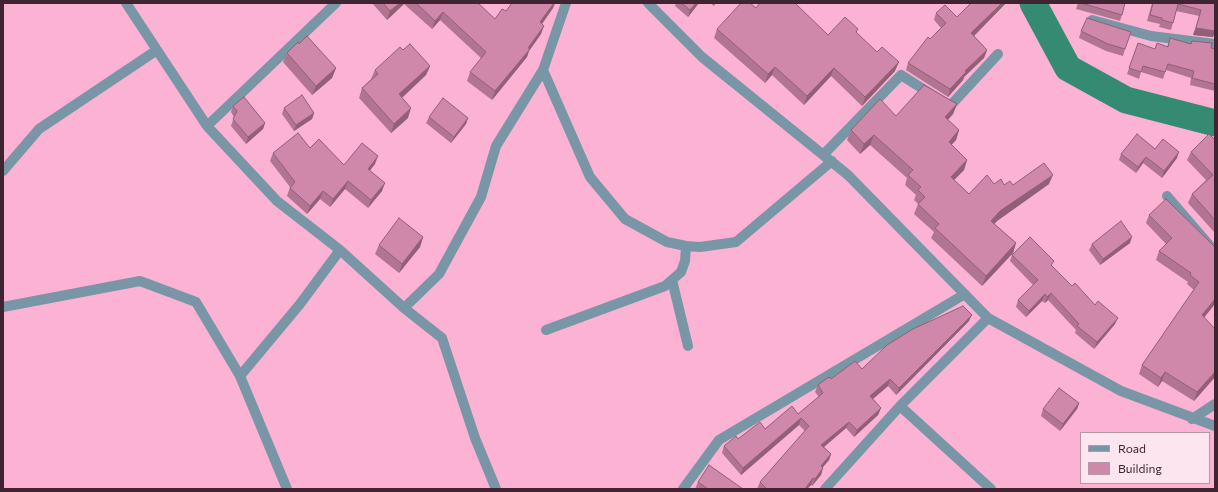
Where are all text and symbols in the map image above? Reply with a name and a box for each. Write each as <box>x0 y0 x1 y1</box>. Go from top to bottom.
legend <box>1080 432 1210 484</box>
text: Road <box>1118 441 1146 455</box>
text: Building <box>1118 461 1162 475</box>

